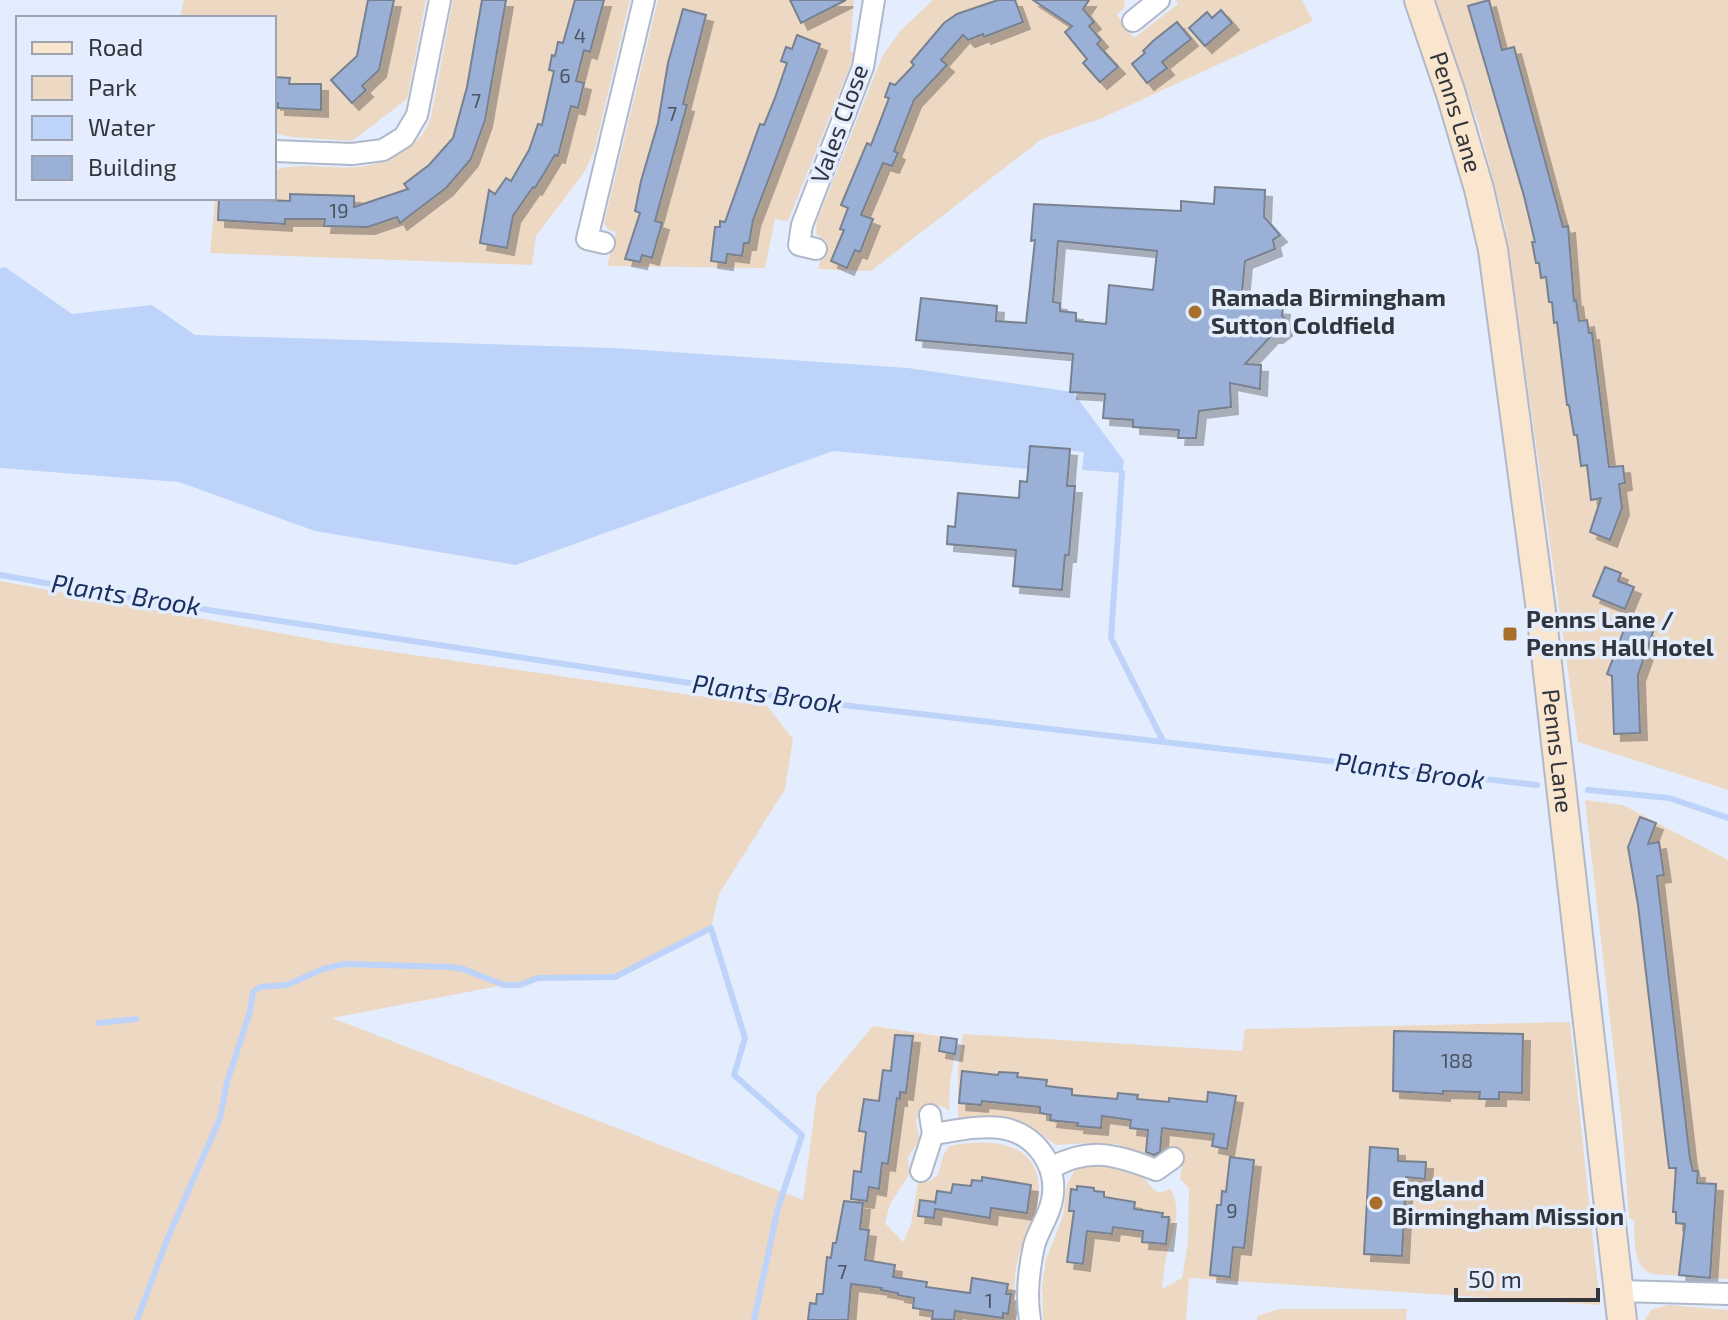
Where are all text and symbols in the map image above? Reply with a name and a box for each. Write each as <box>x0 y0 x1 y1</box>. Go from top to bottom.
legend <box>16 16 276 200</box>
house number: 4 <box>574 23 586 47</box>
text: Road <box>88 32 143 61</box>
street label: Penns Lane <box>1425 47 1489 175</box>
street label: Vales Close <box>804 60 873 187</box>
house number: 6 <box>559 63 571 87</box>
text: Park <box>88 72 137 101</box>
house number: 7 <box>471 88 481 112</box>
house number: 7 <box>667 101 677 125</box>
text: Water <box>88 112 156 141</box>
text: Building <box>88 152 177 181</box>
house number: 19 <box>329 198 349 222</box>
place label: Ramada Birmingham Sutton Coldfield <box>1211 282 1446 339</box>
marker: Ramada Birmingham Sutton Coldfield <box>1186 303 1204 321</box>
water label: Plants Brook <box>49 566 203 621</box>
place label: Penns Lane / Penns Hall Hotel <box>1526 604 1714 661</box>
marker: Penns Lane / Penns Hall Hotel <box>1501 625 1519 643</box>
water label: Plants Brook <box>690 667 844 718</box>
street label: Penns Lane <box>1537 687 1580 814</box>
water label: Plants Brook <box>1334 745 1487 794</box>
house number: 188 <box>1441 1048 1473 1072</box>
place label: England Birmingham Mission <box>1392 1173 1624 1230</box>
marker: England Birmingham Mission <box>1367 1194 1385 1212</box>
house number: 9 <box>1226 1198 1238 1222</box>
scale bar <box>1456 1252 1598 1302</box>
house number: 7 <box>837 1259 847 1283</box>
text: 50 m <box>1468 1264 1522 1293</box>
house number: 1 <box>985 1288 993 1312</box>

